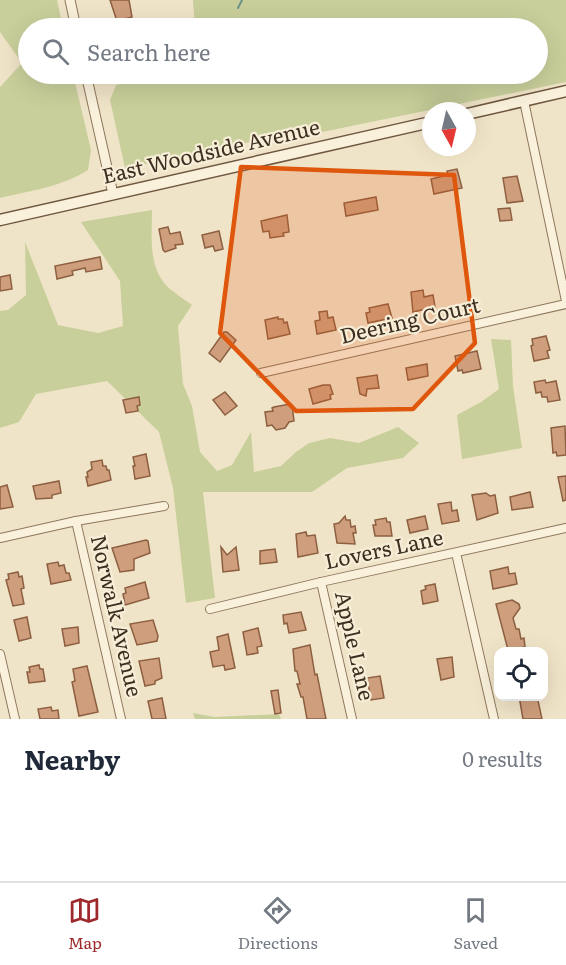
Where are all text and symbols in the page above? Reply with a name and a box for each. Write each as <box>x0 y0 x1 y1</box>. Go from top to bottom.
search box <box>18 18 548 84</box>
icon: search <box>39 35 72 68</box>
text: Search here <box>87 35 210 68</box>
north arrow <box>422 102 476 156</box>
street label: East Woodside Avenue <box>98 109 323 190</box>
street label: Deering Court <box>336 287 483 350</box>
street label: Lovers Lane <box>321 520 446 575</box>
street label: Norwalk Avenue <box>85 531 152 700</box>
street label: Apple Lane <box>329 588 384 703</box>
map controls <box>494 647 548 701</box>
button: locate <box>494 647 548 701</box>
text: Nearby <box>24 739 120 778</box>
text: 0 results <box>462 743 542 773</box>
tab: Map <box>68 894 102 954</box>
tab: Directions <box>238 894 318 954</box>
tab: Saved <box>454 894 498 954</box>

